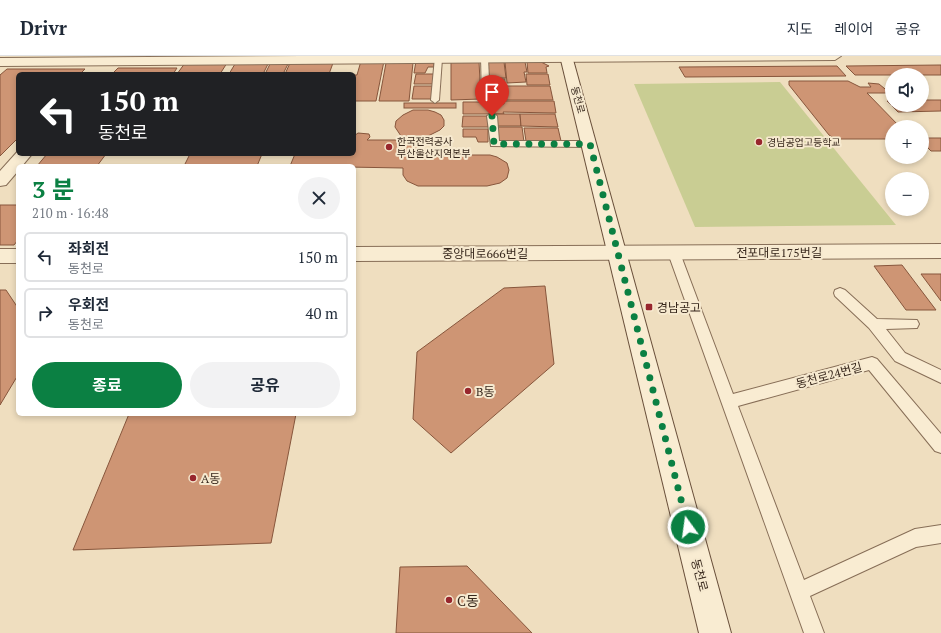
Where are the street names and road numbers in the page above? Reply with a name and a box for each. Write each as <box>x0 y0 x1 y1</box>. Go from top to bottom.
street label: 동천로 <box>568 85 588 115</box>
street label: 전포대로175번길 <box>736 245 822 260</box>
street label: 중앙대로666번길 <box>442 246 528 261</box>
street label: 동천로24번길 <box>794 359 864 391</box>
street label: 동천로 <box>688 557 712 593</box>

